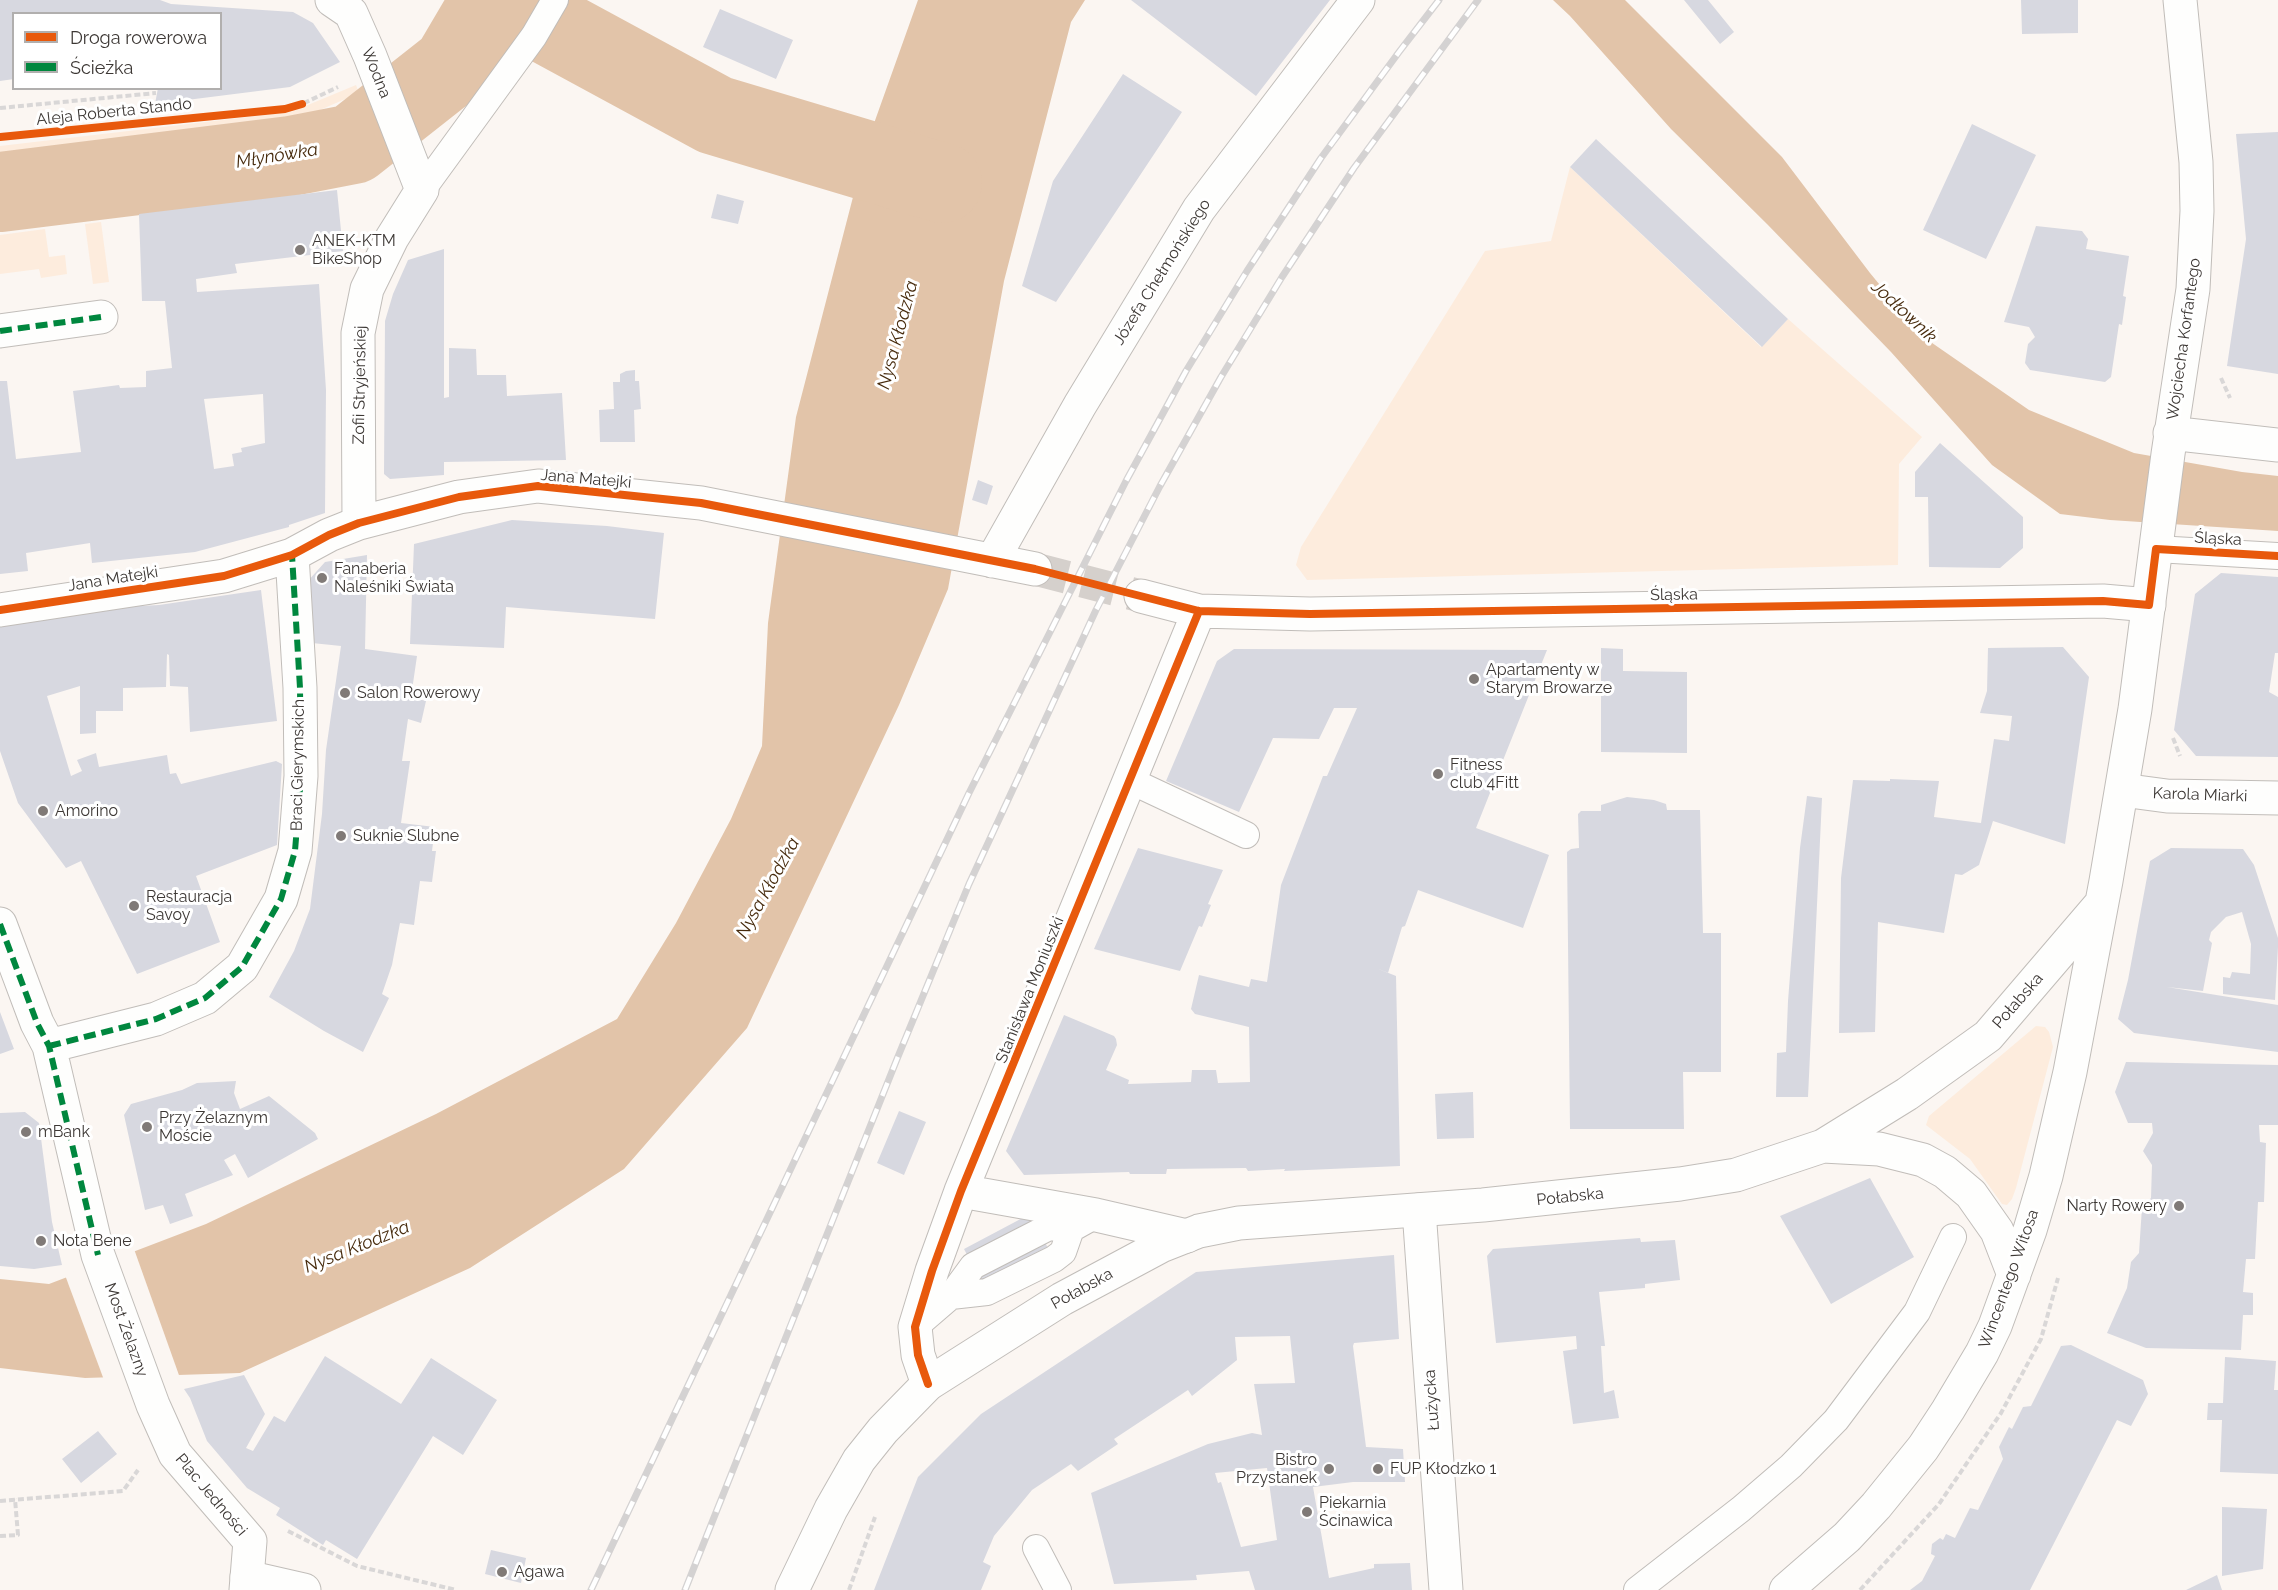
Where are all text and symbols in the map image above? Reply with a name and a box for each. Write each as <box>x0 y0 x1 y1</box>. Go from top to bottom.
legend <box>12 12 222 90</box>
text: Droga rowerowa <box>70 27 207 48</box>
street label: Wodna <box>357 45 395 101</box>
text: Ścieżka <box>70 57 133 78</box>
street label: Aleja Roberta Stando <box>35 94 193 130</box>
water label: Młynówka <box>234 139 320 173</box>
street label: Józefa Chełmońskiego <box>1109 196 1215 348</box>
place label: ANEK-KTM BikeShop <box>312 231 396 269</box>
marker: ANEK-KTM BikeShop <box>293 243 307 257</box>
street label: Wojciecha Korfantego <box>2163 257 2205 421</box>
water label: Jodłownik <box>1867 276 1941 348</box>
water label: Nysa Kłodzka <box>873 278 923 392</box>
street label: Zofii Stryjeńskiej <box>349 325 371 445</box>
street label: Jana Matejki <box>540 465 632 493</box>
street label: Śląska <box>2194 528 2242 550</box>
place label: Fanaberia Naleśniki Świata <box>334 559 454 597</box>
street label: Jana Matejki <box>66 562 160 596</box>
marker: Fanaberia Naleśniki Świata <box>315 571 329 585</box>
street label: Śląska <box>1650 585 1698 605</box>
place label: Apartamenty w Starym Browarze <box>1486 660 1612 698</box>
marker: Apartamenty w Starym Browarze <box>1467 672 1481 686</box>
place label: Salon Rowerowy <box>357 683 480 703</box>
marker: Salon Rowerowy <box>338 686 352 700</box>
street label: Braci Gierymskich <box>287 699 309 831</box>
place label: Fitness club 4Fitt <box>1450 755 1519 793</box>
marker: Fitness club 4Fitt <box>1431 767 1445 781</box>
street label: Karola Miarki <box>2152 784 2248 806</box>
place label: Amorino <box>55 801 118 821</box>
marker: Amorino <box>36 804 50 818</box>
place label: Suknie Slubne <box>353 826 459 846</box>
marker: Suknie Slubne <box>334 829 348 843</box>
water label: Nysa Kłodzka <box>732 834 804 942</box>
place label: Restauracja Savoy <box>146 887 232 925</box>
marker: Restauracja Savoy <box>127 899 141 913</box>
street label: Stanisława Moniuszki <box>992 914 1068 1066</box>
street label: Połabska <box>1989 969 2047 1033</box>
place label: Przy Żelaznym Moście <box>159 1108 268 1146</box>
marker: Przy Żelaznym Moście <box>140 1120 154 1134</box>
place label: mBank <box>38 1122 90 1142</box>
marker: mBank <box>19 1125 33 1139</box>
street label: Połabska <box>1535 1184 1605 1210</box>
place label: Narty Rowery <box>2066 1196 2167 1216</box>
marker: Narty Rowery <box>2172 1199 2186 1213</box>
street label: Wincentego Witosa <box>1975 1207 2043 1351</box>
water label: Nysa Kłodzka <box>301 1216 413 1278</box>
place label: Nota Bene <box>53 1231 132 1251</box>
marker: Nota Bene <box>34 1234 48 1248</box>
street label: Połabska <box>1048 1264 1116 1314</box>
street label: Most Żelazny <box>100 1280 152 1380</box>
street label: Łużycka <box>1420 1369 1444 1431</box>
street label: Plac Jedności <box>171 1450 251 1540</box>
place label: Bistro Przystanek <box>1236 1450 1317 1488</box>
place label: FUP Kłodzko 1 <box>1390 1459 1496 1479</box>
marker: Bistro Przystanek <box>1322 1462 1336 1476</box>
marker: FUP Kłodzko 1 <box>1371 1462 1385 1476</box>
place label: Piekarnia Ścinawica <box>1319 1493 1393 1531</box>
marker: Piekarnia Ścinawica <box>1300 1505 1314 1519</box>
place label: Agawa <box>514 1562 564 1582</box>
marker: Agawa <box>495 1565 509 1579</box>

